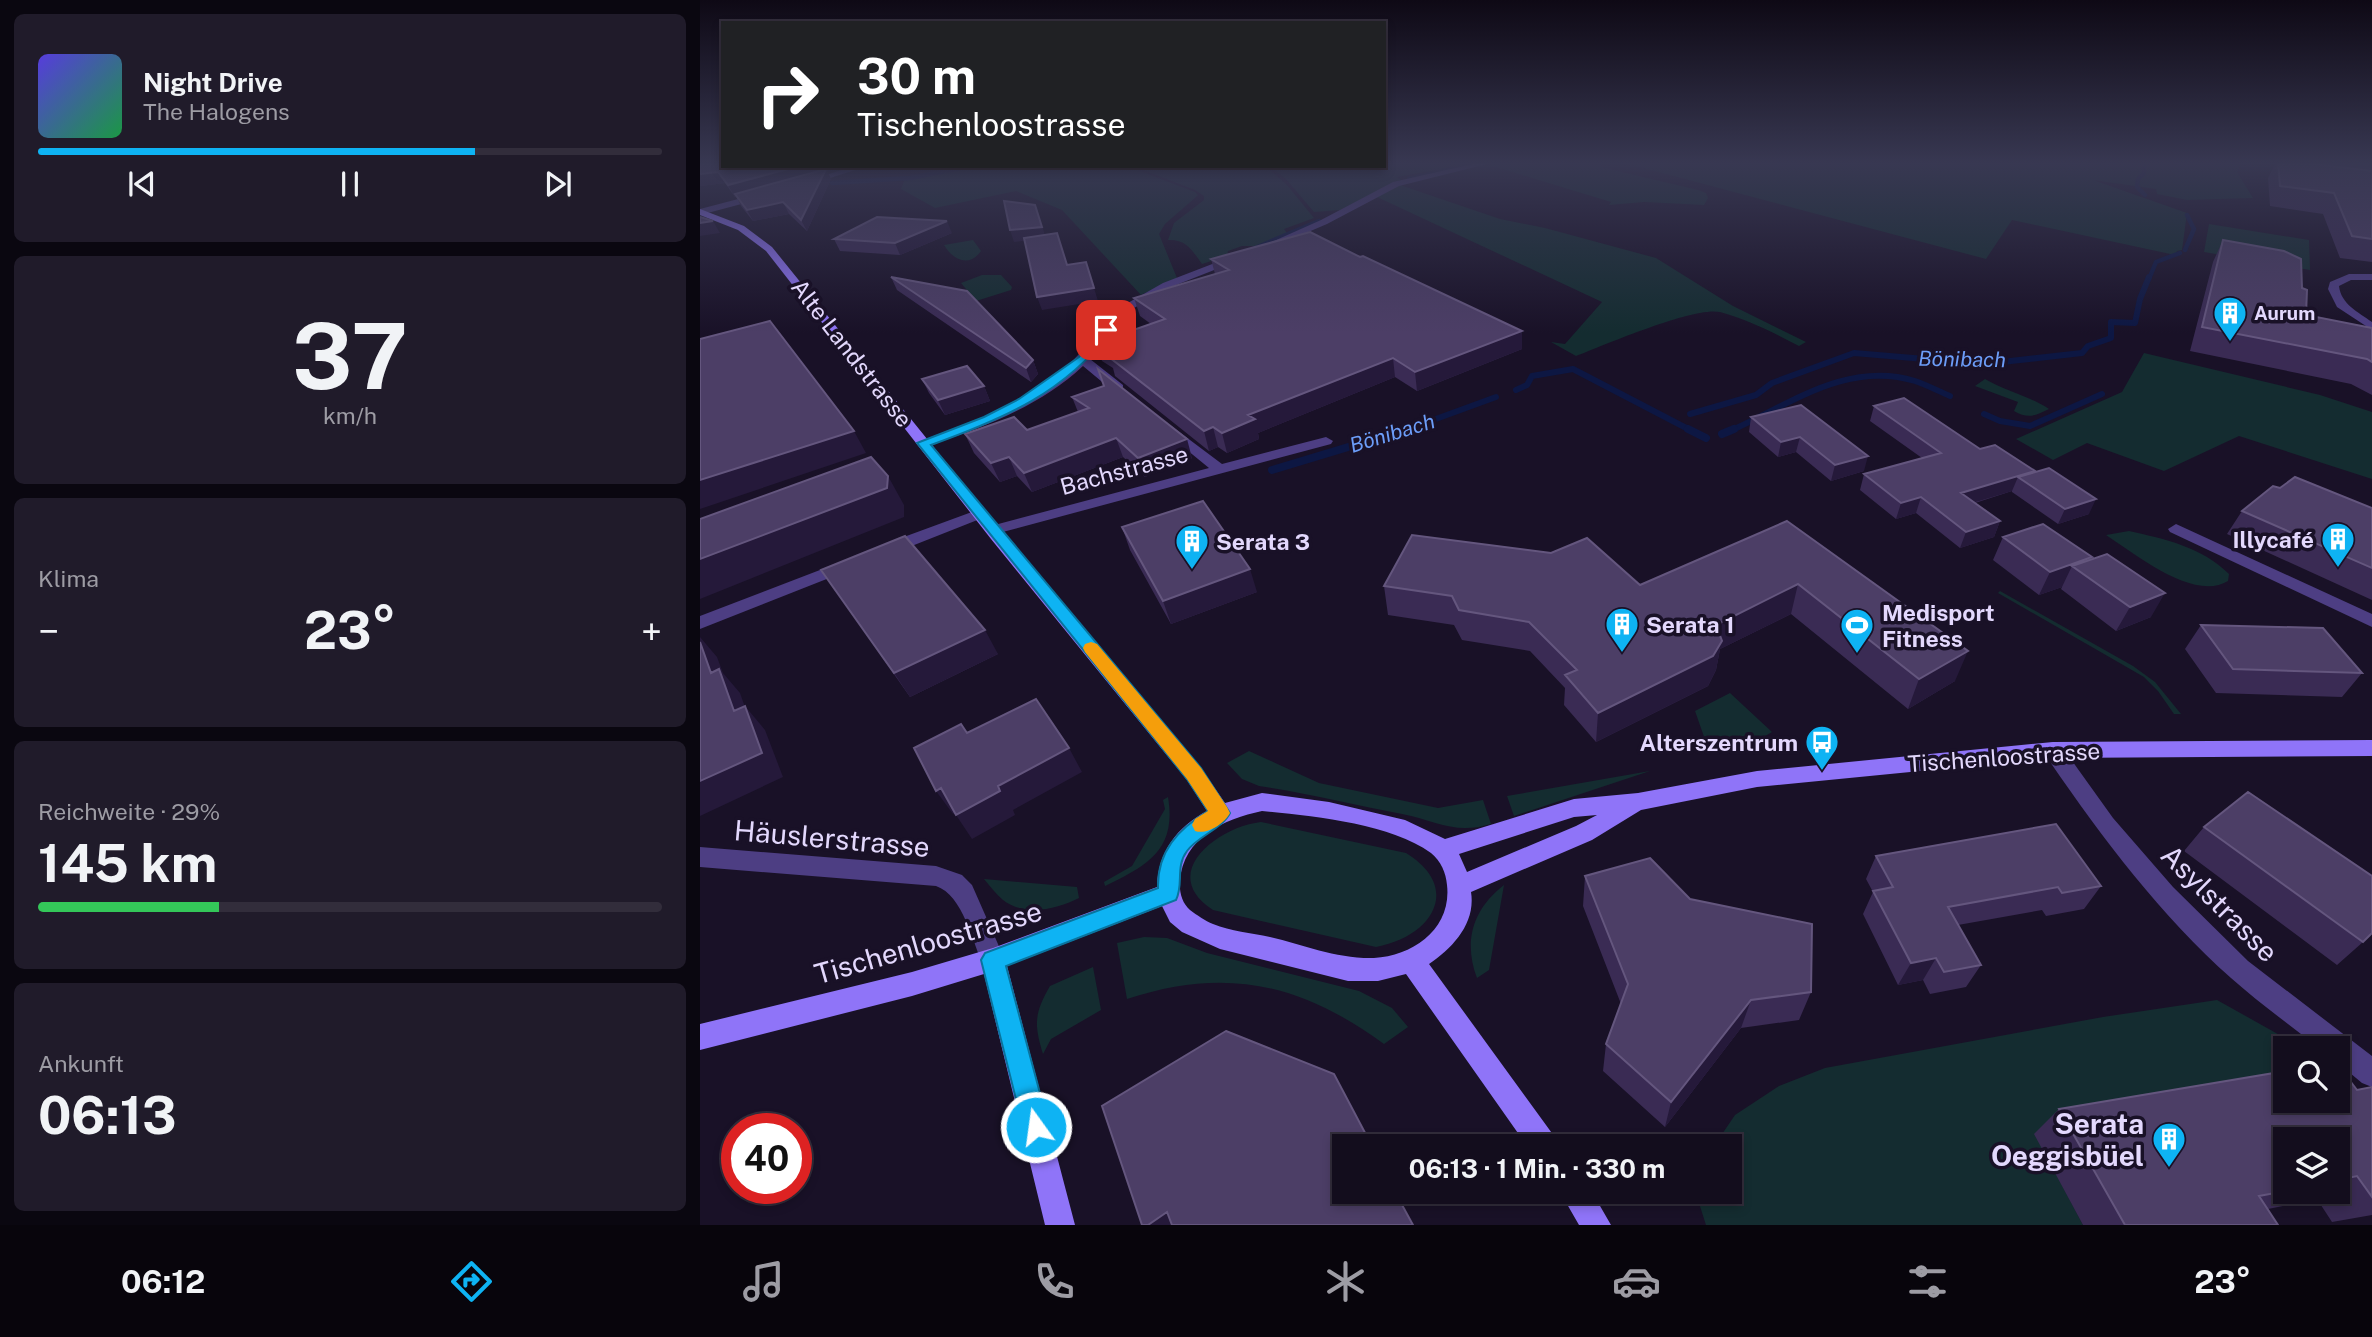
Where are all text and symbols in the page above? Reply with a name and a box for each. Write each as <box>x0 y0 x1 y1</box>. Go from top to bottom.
text: 30 m <box>857 47 976 105</box>
icon: right <box>742 49 833 140</box>
text: Night Drive <box>143 67 283 98</box>
text: The Halogens <box>143 98 290 125</box>
text: Tischenloostrasse <box>857 106 1126 143</box>
icon: previous <box>123 165 161 203</box>
icon: pause <box>331 165 369 203</box>
icon: next <box>539 165 577 203</box>
street label: Alte Landstrasse <box>786 274 918 432</box>
building icon: Aurum <box>2211 294 2249 343</box>
pin <box>1076 300 1136 360</box>
place label: Aurum <box>2254 302 2315 324</box>
text: 37 <box>292 303 408 409</box>
icon: arrive <box>1087 311 1125 349</box>
water label: Bönibach <box>1918 346 2006 372</box>
text: km/h <box>323 402 377 429</box>
water label: Bönibach <box>1346 408 1438 458</box>
street label: Bachstrasse <box>1057 440 1191 500</box>
building icon: Illycafé <box>2319 520 2357 569</box>
building icon: Serata 3 <box>1173 522 1211 571</box>
place label: Illycafé <box>2232 526 2314 553</box>
place label: Serata 3 <box>1216 528 1310 555</box>
text: Klima <box>38 565 99 592</box>
place label: Medisport Fitness <box>1882 599 1995 652</box>
text: 23° <box>304 600 396 661</box>
building icon: Serata 1 <box>1603 605 1641 654</box>
sports icon: Medisport Fitness <box>1838 606 1876 655</box>
text: − <box>38 609 59 654</box>
text: + <box>641 609 662 654</box>
place label: Serata 1 <box>1646 611 1735 638</box>
bus stop icon: Alterszentrum <box>1803 723 1841 772</box>
place label: Alterszentrum <box>1640 729 1798 756</box>
street label: Tischenloostrasse <box>1907 737 2101 777</box>
text: Reichweite · 29% <box>38 798 220 825</box>
street label: Häuslerstrasse <box>733 813 931 863</box>
text: 145 km <box>38 833 217 894</box>
street label: Asylstrasse <box>2155 838 2285 968</box>
street label: Tischenloostrasse <box>811 894 1045 990</box>
map controls <box>2273 1036 2350 1204</box>
button: search <box>2273 1036 2350 1113</box>
text: Ankunft <box>38 1050 124 1077</box>
text: 06:13 <box>38 1085 177 1146</box>
position arrow <box>999 1090 1073 1164</box>
place label: Serata Oeggisbüel <box>1991 1107 2144 1172</box>
speed limit sign: 40 <box>721 1113 812 1204</box>
building icon: Serata Oeggisbüel <box>2150 1120 2188 1169</box>
button: layers <box>2273 1127 2350 1204</box>
text: 06:13 · 1 Min. · 330 m <box>1409 1153 1665 1184</box>
icon: directions <box>447 1257 496 1306</box>
icon: music <box>739 1257 788 1306</box>
icon: phone <box>1030 1257 1079 1306</box>
icon: climate <box>1321 1257 1370 1306</box>
icon: car <box>1612 1257 1661 1306</box>
icon: filters <box>1903 1257 1952 1306</box>
text: 06:12 <box>121 1263 205 1300</box>
text: 23° <box>2194 1263 2251 1300</box>

